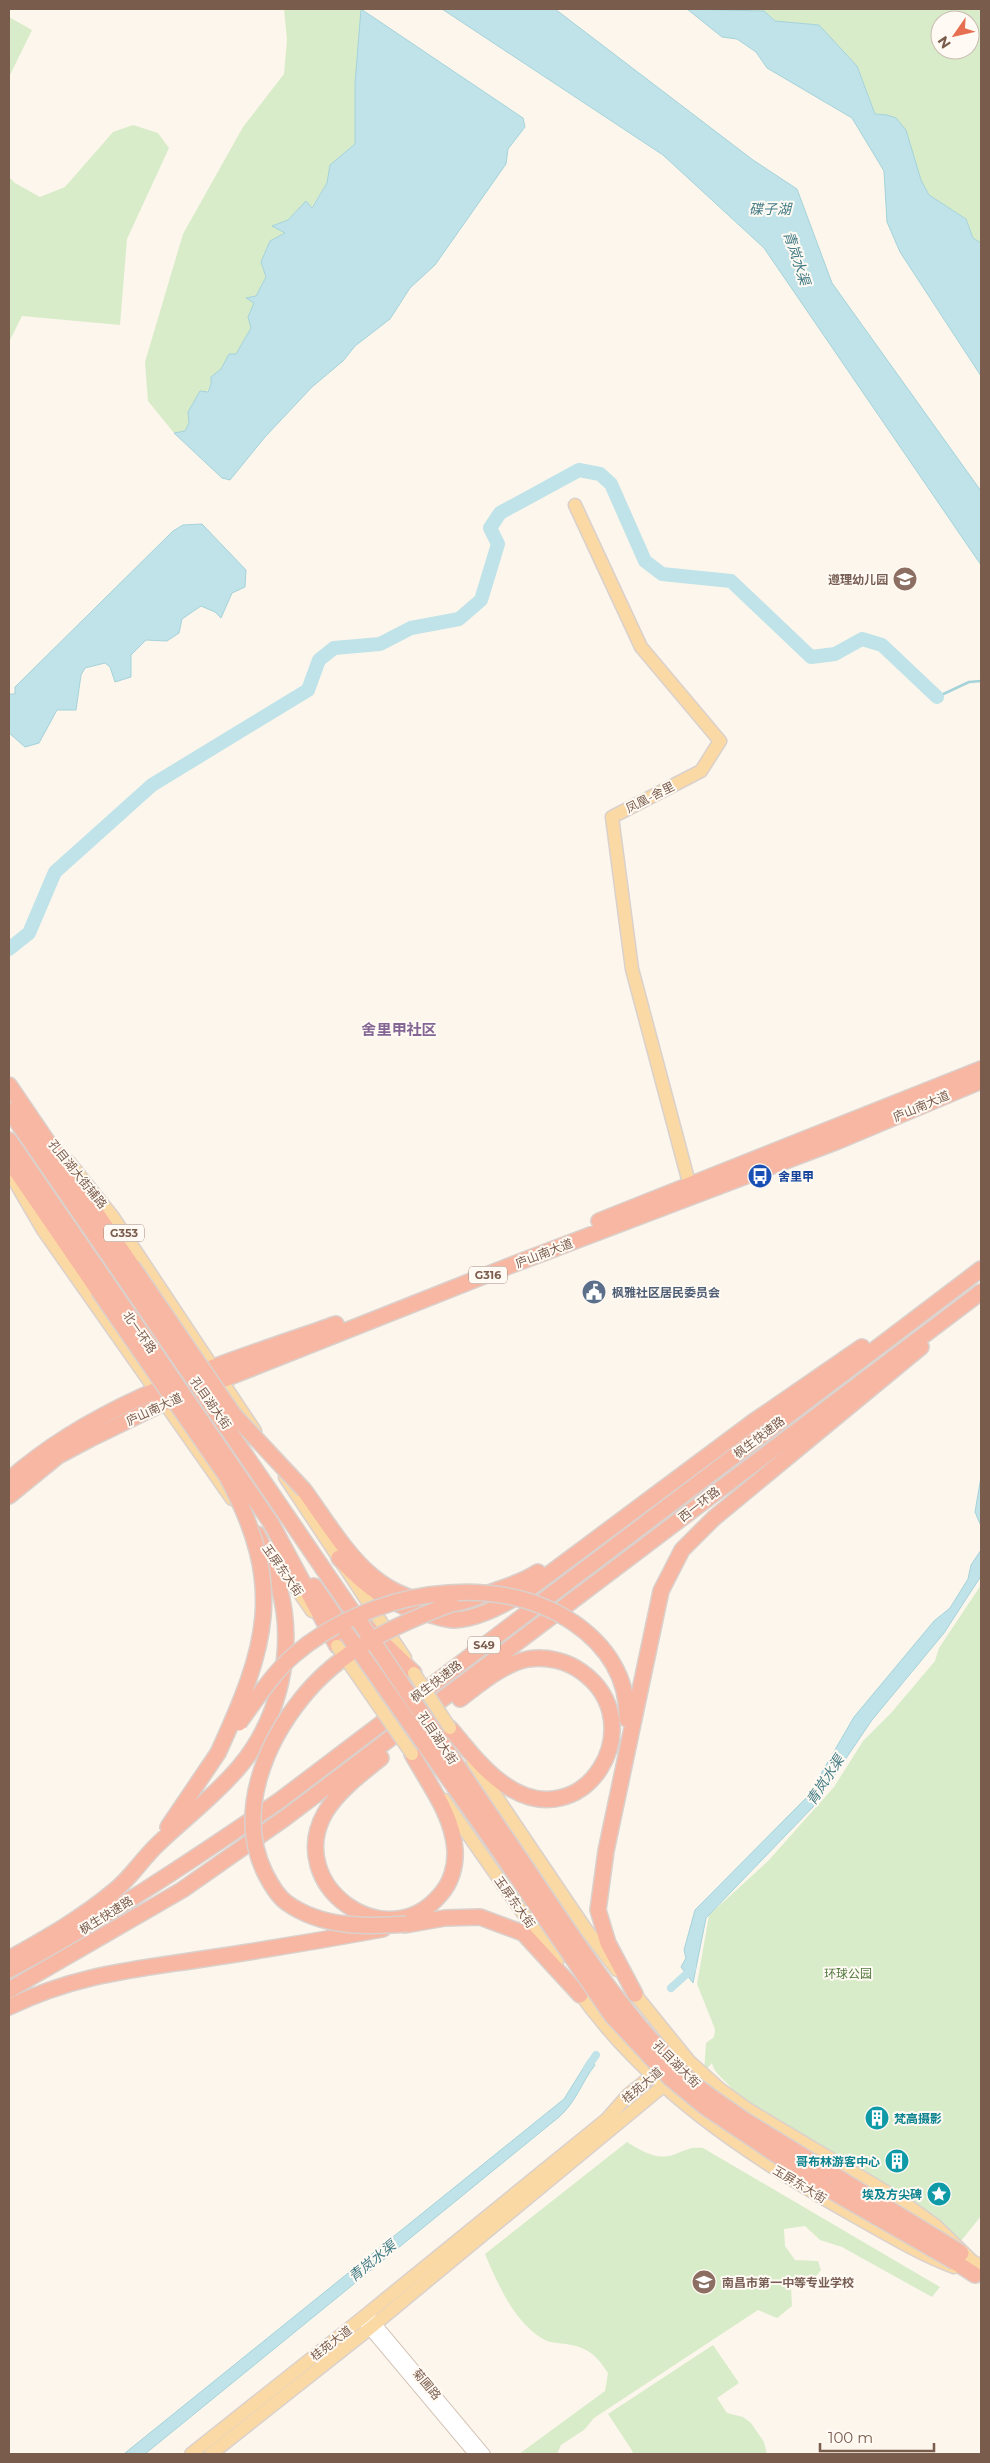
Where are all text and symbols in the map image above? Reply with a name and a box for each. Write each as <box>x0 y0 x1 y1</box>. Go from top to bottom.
north arrow <box>930 10 980 60</box>
text: N <box>934 33 955 52</box>
water label: 碟子湖 <box>749 200 793 218</box>
water label: 青岚水渠 <box>780 229 815 289</box>
school or university icon: 遵理幼儿园 <box>892 566 918 592</box>
place label: 遵理幼儿园 <box>828 572 888 587</box>
street label: 凤凰-舍里 <box>623 778 677 816</box>
district label: 舍里甲社区 <box>360 1020 437 1039</box>
street label: 庐山南大道 <box>890 1087 952 1125</box>
street label: 孔目湖大街辅路 <box>46 1137 110 1211</box>
bus stop icon: 舍里甲 <box>747 1163 773 1189</box>
place label: 舍里甲 <box>778 1169 814 1184</box>
road number: G353 <box>104 1224 144 1242</box>
street label: 庐山南大道 <box>513 1235 575 1271</box>
road number: G316 <box>469 1266 507 1284</box>
public building icon: 枫雅社区居民委员会 <box>581 1279 607 1305</box>
place label: 枫雅社区居民委员会 <box>612 1285 720 1300</box>
street label: 北一环路 <box>120 1308 160 1356</box>
street label: 孔目湖大街 <box>188 1374 234 1432</box>
street label: 庐山南大道 <box>124 1390 184 1428</box>
street label: 枫生快速路 <box>731 1413 787 1461</box>
street label: 西一环路 <box>675 1483 723 1525</box>
street label: 玉屏东大街 <box>260 1541 306 1599</box>
road number: S49 <box>468 1636 500 1654</box>
street label: 枫生快速路 <box>408 1657 464 1705</box>
street label: 孔目湖大街 <box>415 1709 461 1767</box>
water label: 青岚水渠 <box>802 1750 849 1808</box>
street label: 玉屏东大街 <box>492 1873 538 1931</box>
street label: 枫生快速路 <box>77 1893 135 1937</box>
park label: 环球公园 <box>824 1966 872 1981</box>
street label: 孔目湖大街 <box>650 2037 704 2091</box>
street label: 桂苑大道 <box>619 2064 665 2106</box>
building icon: 梵高摄影 <box>864 2105 890 2131</box>
place label: 梵高摄影 <box>894 2111 942 2126</box>
building icon: 哥布林游客中心 <box>884 2148 910 2174</box>
place label: 哥布林游客中心 <box>796 2154 880 2169</box>
street label: 玉屏东大街 <box>770 2162 830 2206</box>
place icon: 埃及方尖碑 <box>926 2181 952 2207</box>
place label: 埃及方尖碑 <box>862 2187 922 2202</box>
water label: 青岚水渠 <box>345 2235 401 2286</box>
school or university icon: 南昌市第一中等专业学校 <box>691 2269 717 2295</box>
place label: 南昌市第一中等专业学校 <box>722 2275 854 2290</box>
street label: 桂苑大道 <box>307 2322 355 2364</box>
street label: 菊圃路 <box>410 2365 444 2403</box>
scale bar <box>820 2420 934 2452</box>
text: 100 m <box>828 2428 873 2447</box>

